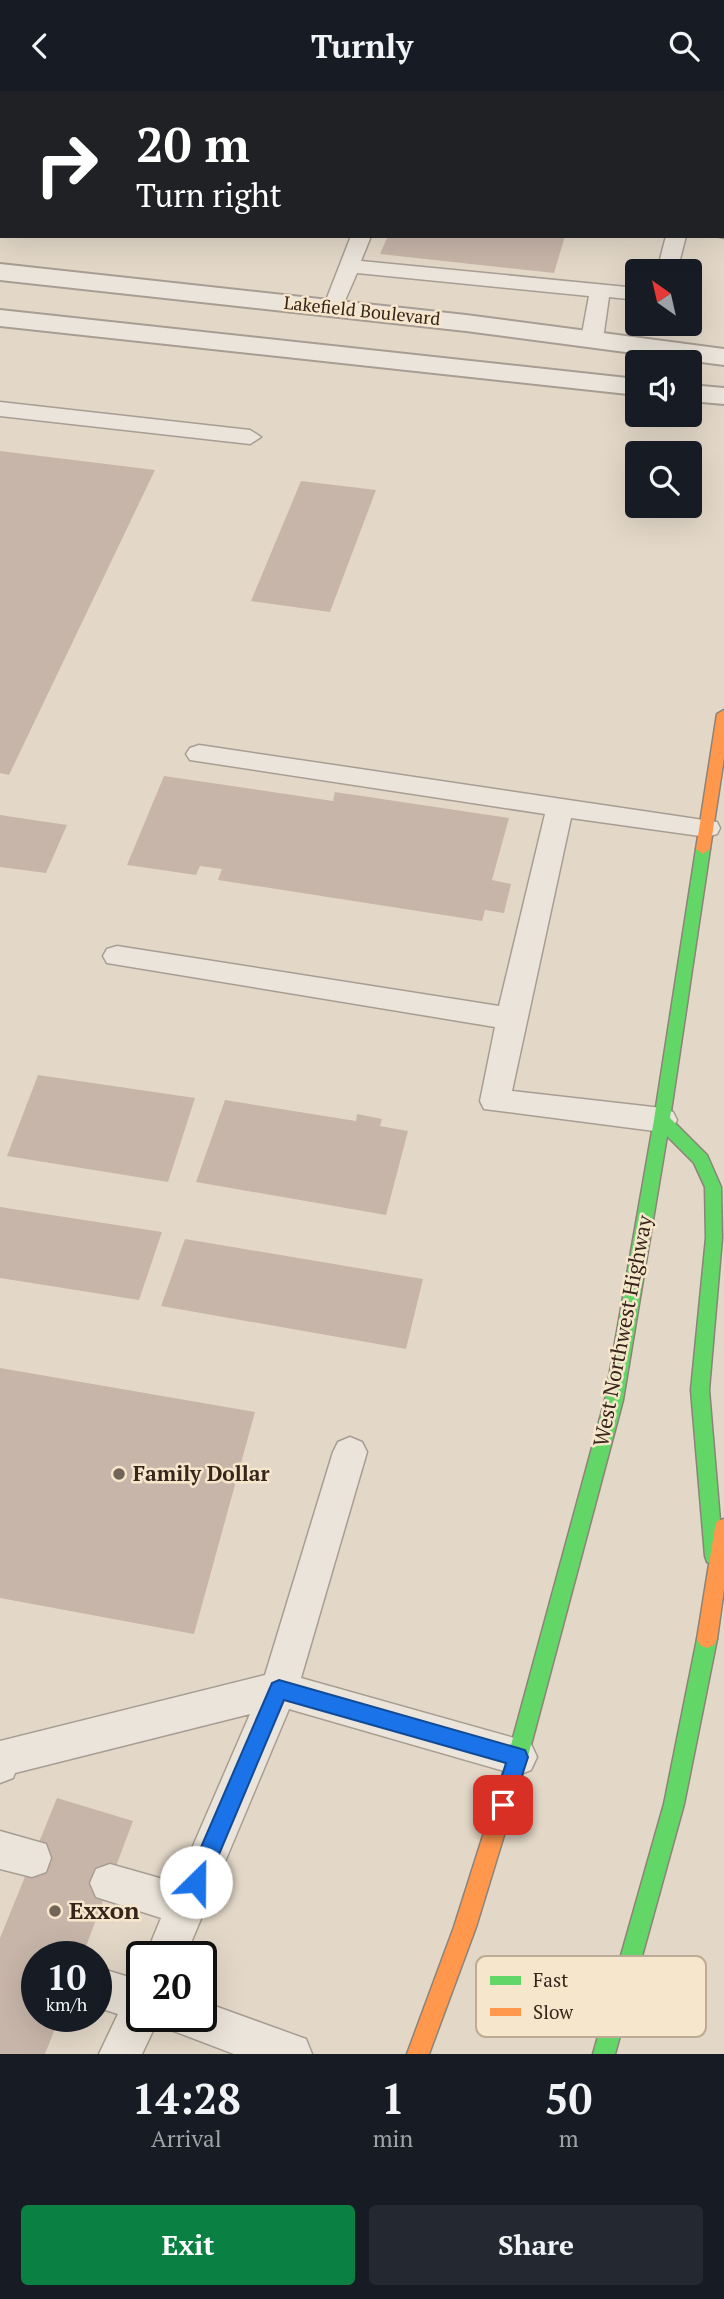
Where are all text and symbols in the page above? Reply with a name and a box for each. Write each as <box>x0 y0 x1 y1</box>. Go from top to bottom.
text: Turnly <box>311 25 413 67</box>
icon: back <box>21 27 59 65</box>
icon: search <box>665 27 703 65</box>
text: 20 m <box>136 111 250 176</box>
icon: right <box>21 119 112 210</box>
text: Turn right <box>136 174 282 216</box>
north arrow <box>625 259 702 336</box>
map controls <box>625 259 702 518</box>
street label: Lakefield Boulevard <box>283 290 442 330</box>
button: sound <box>625 350 702 427</box>
button: search <box>625 441 702 518</box>
street label: West Northwest Highway <box>586 1212 658 1449</box>
place label: Family Dollar <box>133 1459 270 1487</box>
marker: Family Dollar <box>111 1466 127 1482</box>
pin <box>473 1775 533 1835</box>
icon: arrive <box>484 1786 522 1824</box>
position arrow <box>159 1845 233 1919</box>
place label: Exxon <box>69 1894 140 1926</box>
marker: Exxon <box>47 1903 63 1919</box>
speed limit sign: 20 <box>126 1941 217 2032</box>
text: 10 <box>47 1954 86 2000</box>
legend <box>476 1956 706 2037</box>
text: Fast <box>533 1967 568 1992</box>
text: km/h <box>46 1992 87 2016</box>
text: Slow <box>533 1999 574 2024</box>
text: 14:28 <box>132 2070 241 2126</box>
text: 1 <box>381 2070 405 2126</box>
text: 50 <box>545 2070 592 2126</box>
text: Arrival <box>151 2123 222 2154</box>
text: min <box>373 2123 413 2154</box>
text: m <box>559 2123 578 2154</box>
button: Exit <box>21 2205 355 2285</box>
button: Share <box>369 2205 703 2285</box>

